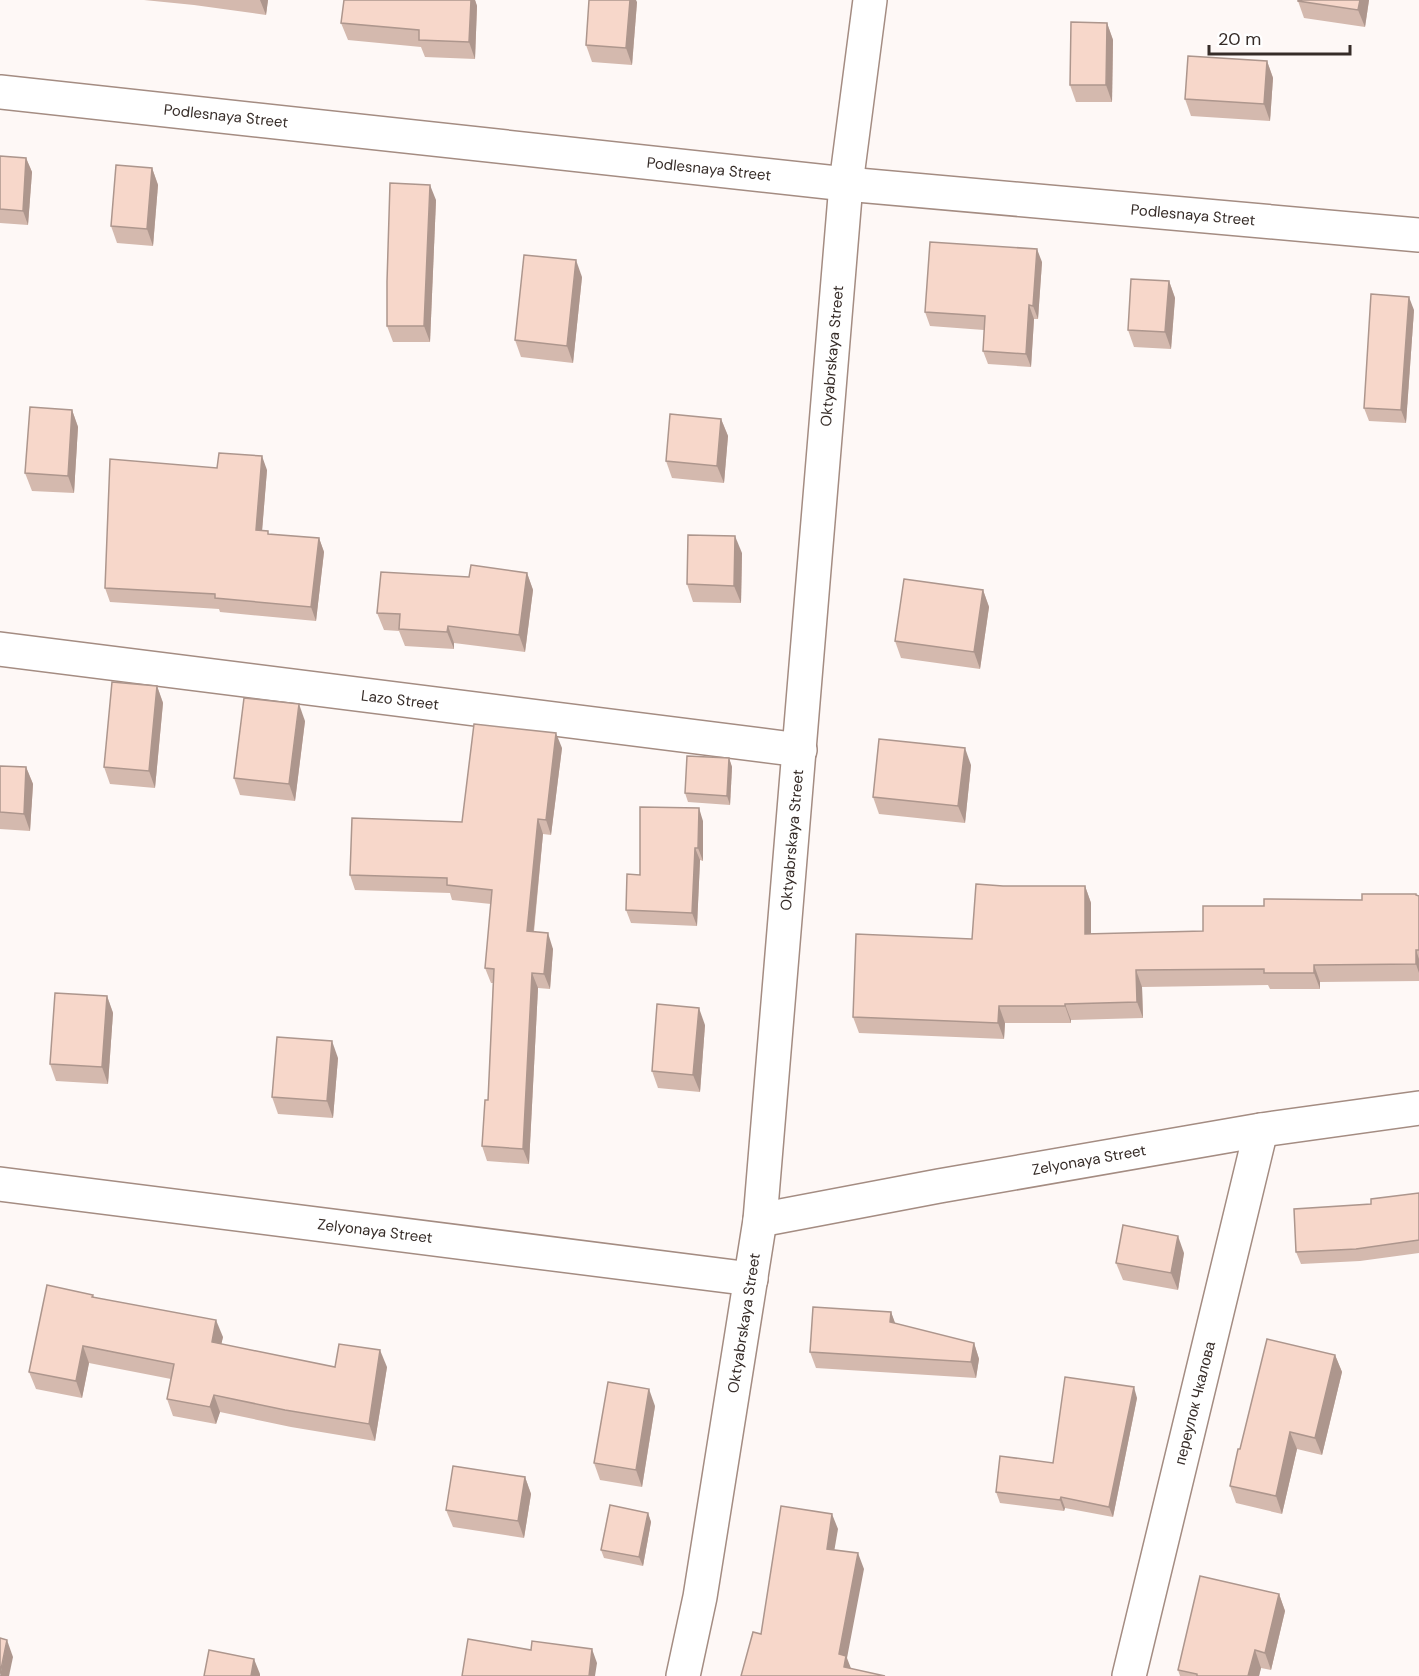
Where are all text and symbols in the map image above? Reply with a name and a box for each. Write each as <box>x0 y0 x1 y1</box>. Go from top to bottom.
scale bar <box>1209 18 1350 56</box>
text: 20 m <box>1218 27 1261 51</box>
street label: Podlesnaya Street <box>163 100 289 132</box>
street label: Podlesnaya Street <box>646 153 772 185</box>
street label: Podlesnaya Street <box>1130 200 1256 230</box>
street label: Oktyabrskaya Street <box>816 285 848 427</box>
street label: Lazo Street <box>360 685 440 715</box>
street label: Oktyabrskaya Street <box>776 769 808 911</box>
street label: Zelyonaya Street <box>1030 1140 1148 1180</box>
street label: Zelyonaya Street <box>316 1214 434 1248</box>
street label: Oktyabrskaya Street <box>723 1251 765 1394</box>
street label: переулок Чкалова <box>1170 1339 1220 1467</box>

